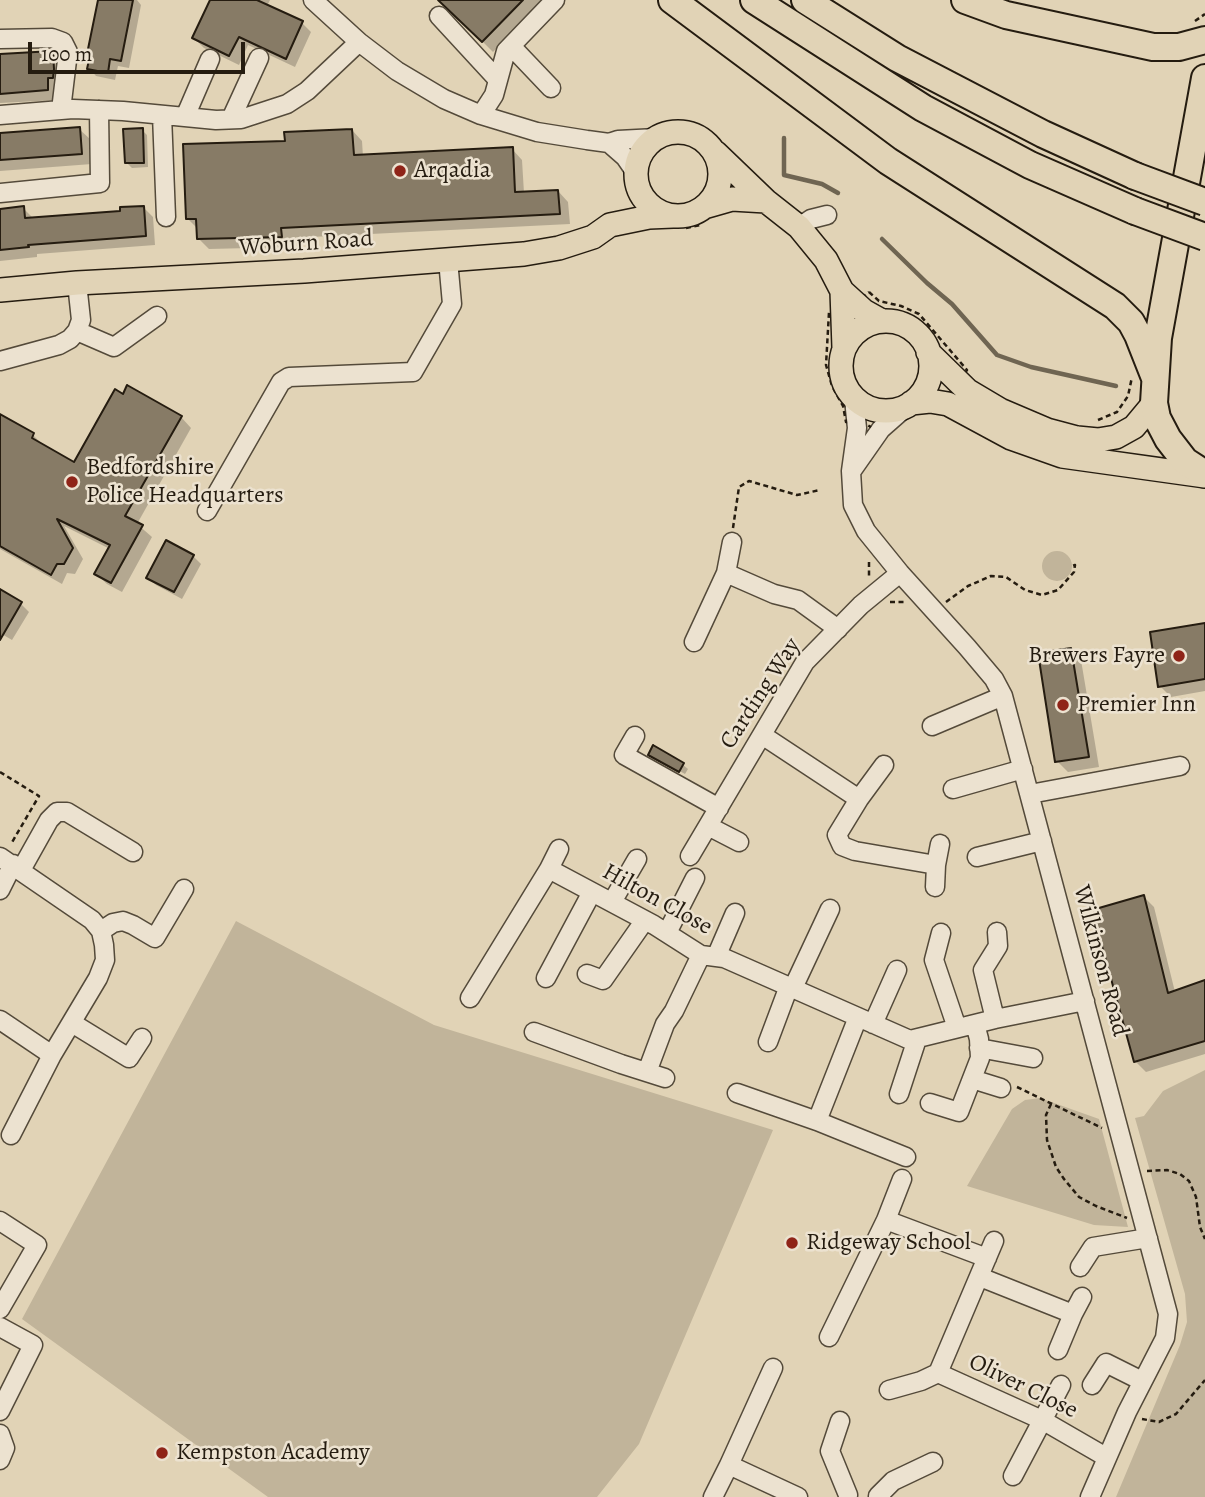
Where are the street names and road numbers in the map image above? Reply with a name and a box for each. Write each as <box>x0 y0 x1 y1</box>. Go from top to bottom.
street label: Woburn Road <box>238 225 374 263</box>
street label: Carding Way <box>714 633 808 755</box>
street label: Hilton Close <box>597 858 717 942</box>
street label: Wilkinson Road <box>1066 882 1134 1040</box>
street label: Oliver Close <box>964 1348 1082 1426</box>

